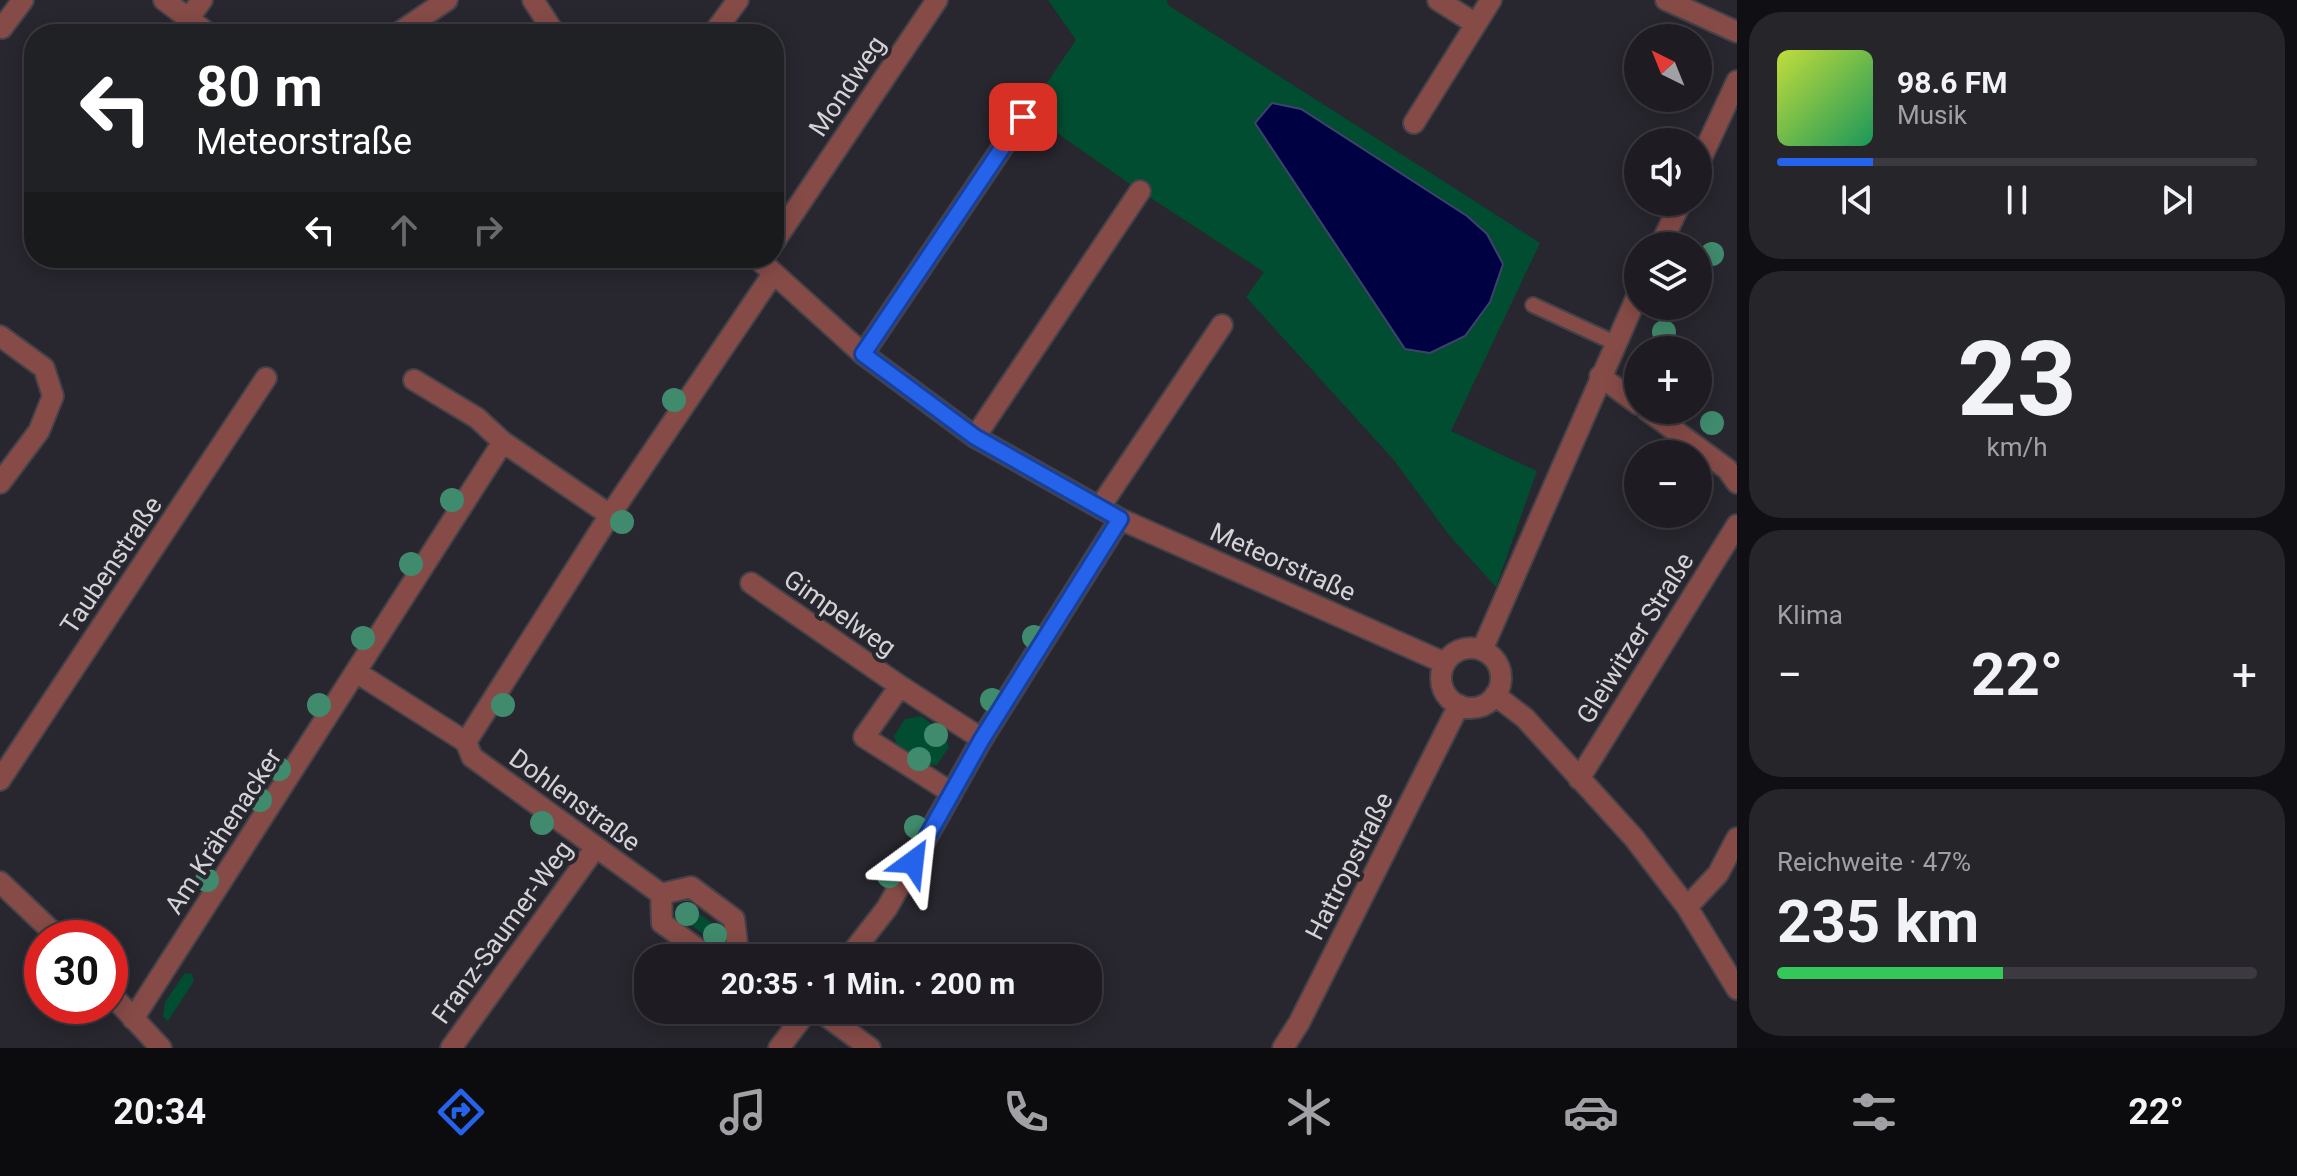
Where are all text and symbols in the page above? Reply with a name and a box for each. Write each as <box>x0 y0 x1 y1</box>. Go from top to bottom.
north arrow <box>1624 24 1712 112</box>
map controls <box>1624 24 1712 528</box>
street label: Mondweg <box>803 30 891 142</box>
text: 80 m <box>196 54 323 120</box>
icon: left <box>64 56 168 160</box>
text: 98.6 FM <box>1897 65 2008 100</box>
pin <box>989 83 1057 151</box>
icon: arrive <box>1001 95 1045 139</box>
text: Musik <box>1897 100 1967 130</box>
text: Meteorstraße <box>196 121 412 163</box>
button: sound <box>1624 128 1712 216</box>
icon: previous <box>1835 178 1879 222</box>
icon: pause <box>1995 178 2039 222</box>
icon: next <box>2155 178 2199 222</box>
icon: left <box>298 208 342 252</box>
icon: ahead <box>382 208 426 252</box>
icon: right <box>466 208 510 252</box>
button: layers <box>1624 232 1712 320</box>
text: 23 <box>1957 319 2077 440</box>
button: + <box>1624 336 1712 424</box>
text: km/h <box>1986 432 2048 462</box>
button: − <box>1624 440 1712 528</box>
street label: Taubenstraße <box>54 491 168 639</box>
street label: Meteorstraße <box>1206 517 1360 607</box>
street label: Gleiwitzer Straße <box>1570 547 1700 729</box>
street label: Gimpelweg <box>778 564 902 662</box>
text: Klima <box>1777 600 1843 630</box>
text: 22° <box>1971 639 2063 710</box>
text: − <box>1777 649 1802 701</box>
text: + <box>2232 649 2257 701</box>
street label: Am Krähenacker <box>158 743 288 919</box>
street label: Dohlenstraße <box>504 743 646 857</box>
street label: Hattropstraße <box>1299 787 1399 945</box>
position arrow <box>871 820 955 904</box>
street label: Franz-Saumer-Weg <box>426 835 578 1029</box>
text: Reichweite · 47% <box>1777 847 1971 877</box>
text: 235 km <box>1777 886 1979 957</box>
speed limit sign: 30 <box>24 920 128 1024</box>
text: 20:35 · 1 Min. · 200 m <box>721 966 1015 1001</box>
icon: directions <box>433 1084 489 1140</box>
icon: music <box>715 1084 771 1140</box>
icon: phone <box>998 1084 1054 1140</box>
icon: climate <box>1281 1084 1337 1140</box>
icon: car <box>1563 1084 1619 1140</box>
icon: filters <box>1846 1084 1902 1140</box>
text: 20:34 <box>113 1091 206 1133</box>
text: 22° <box>2128 1091 2184 1133</box>

